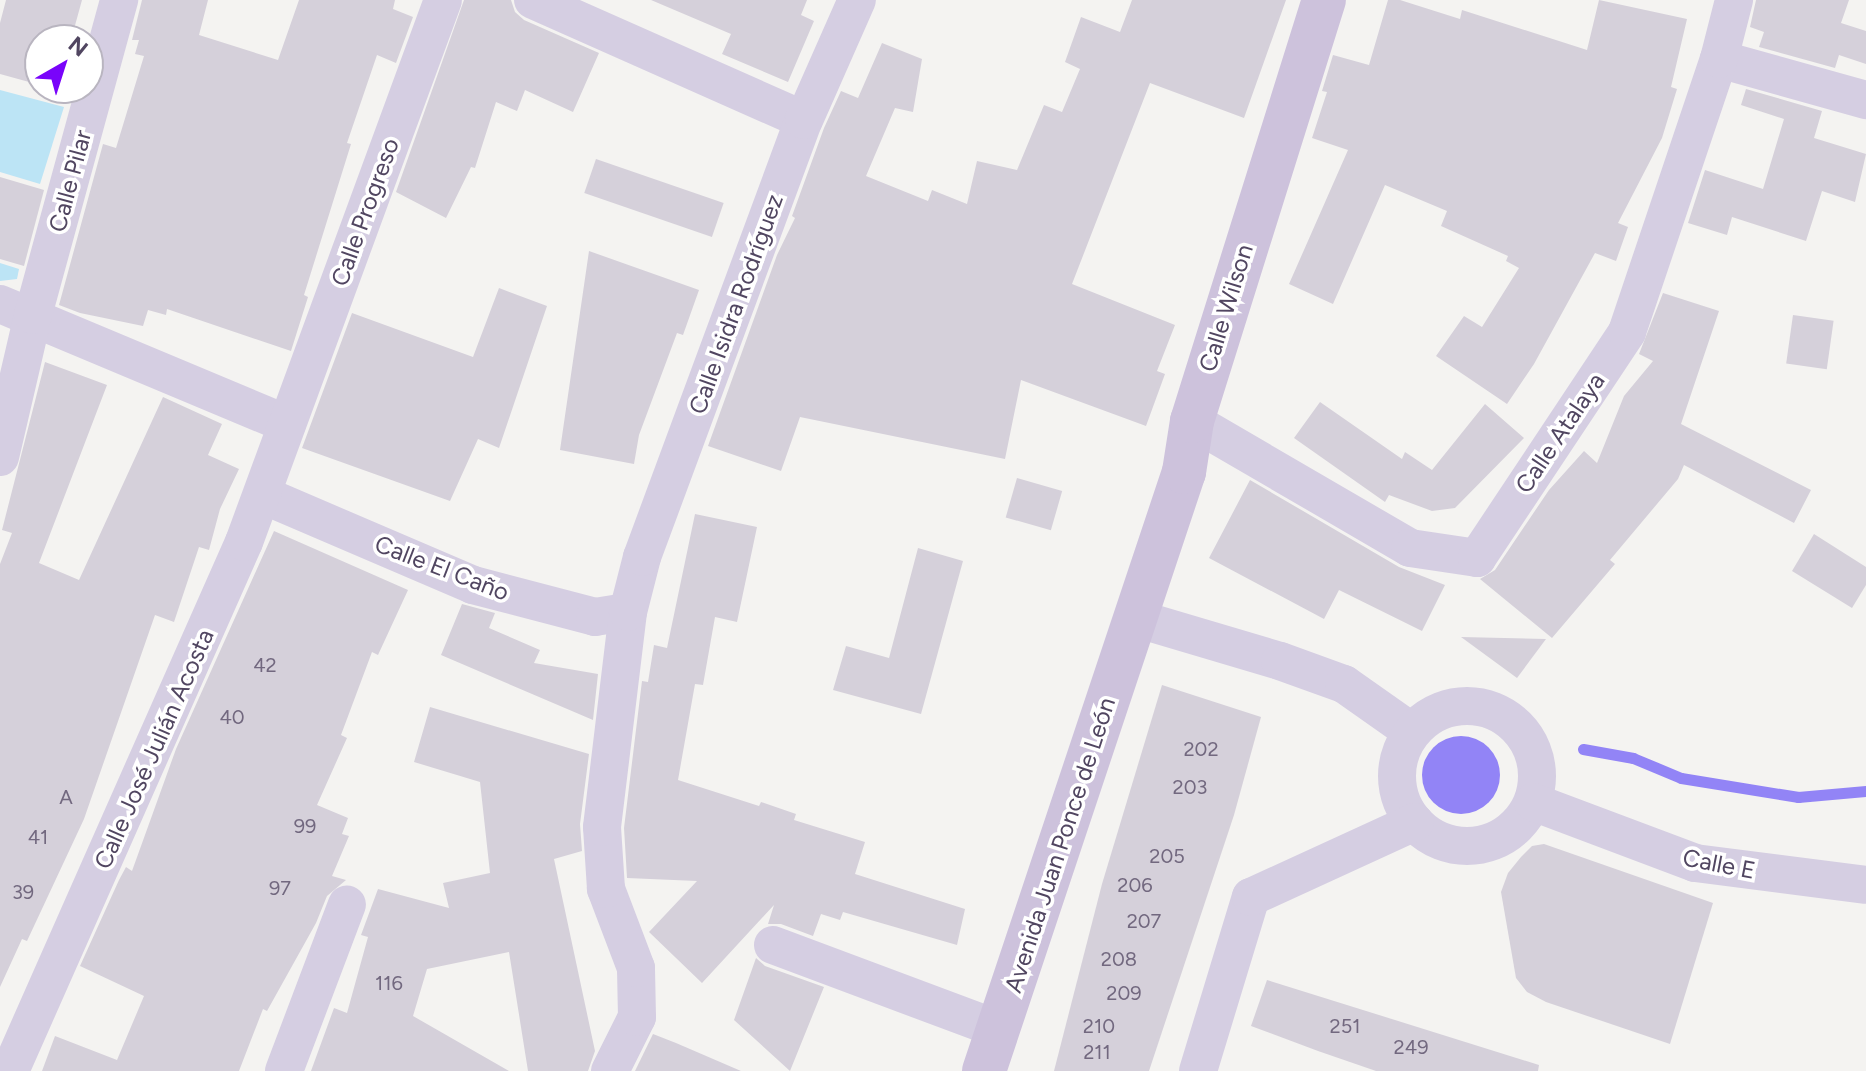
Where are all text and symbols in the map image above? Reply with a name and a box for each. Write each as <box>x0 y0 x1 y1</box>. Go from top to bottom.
north arrow <box>24 24 104 104</box>
text: N <box>63 31 93 62</box>
street label: Calle Pilar <box>43 127 97 235</box>
street label: Calle Progreso <box>325 134 405 290</box>
street label: Calle Isidra Rodríguez <box>683 190 789 418</box>
street label: Calle Wilson <box>1193 241 1259 375</box>
street label: Calle Atalaya <box>1509 368 1611 498</box>
street label: Calle El Caño <box>371 529 513 607</box>
street label: Calle José Julián Acosta <box>88 625 220 873</box>
house number: 42 <box>253 653 277 677</box>
street label: Avenida Juan Ponce de León <box>999 694 1121 996</box>
house number: 40 <box>219 705 245 729</box>
house number: 202 <box>1183 737 1219 761</box>
house number: 203 <box>1173 775 1207 799</box>
house number: A <box>59 785 73 809</box>
house number: 99 <box>294 814 316 838</box>
house number: 41 <box>28 825 48 849</box>
street label: Calle E <box>1680 843 1758 885</box>
house number: 205 <box>1149 844 1185 868</box>
house number: 206 <box>1117 873 1153 897</box>
house number: 97 <box>269 876 291 900</box>
house number: 39 <box>12 880 34 904</box>
house number: 207 <box>1127 909 1161 933</box>
house number: 208 <box>1101 947 1137 971</box>
house number: 116 <box>375 971 403 995</box>
house number: 209 <box>1106 981 1142 1005</box>
house number: 210 <box>1083 1014 1115 1038</box>
house number: 251 <box>1330 1014 1360 1038</box>
house number: 249 <box>1394 1035 1428 1059</box>
house number: 211 <box>1083 1040 1111 1064</box>

